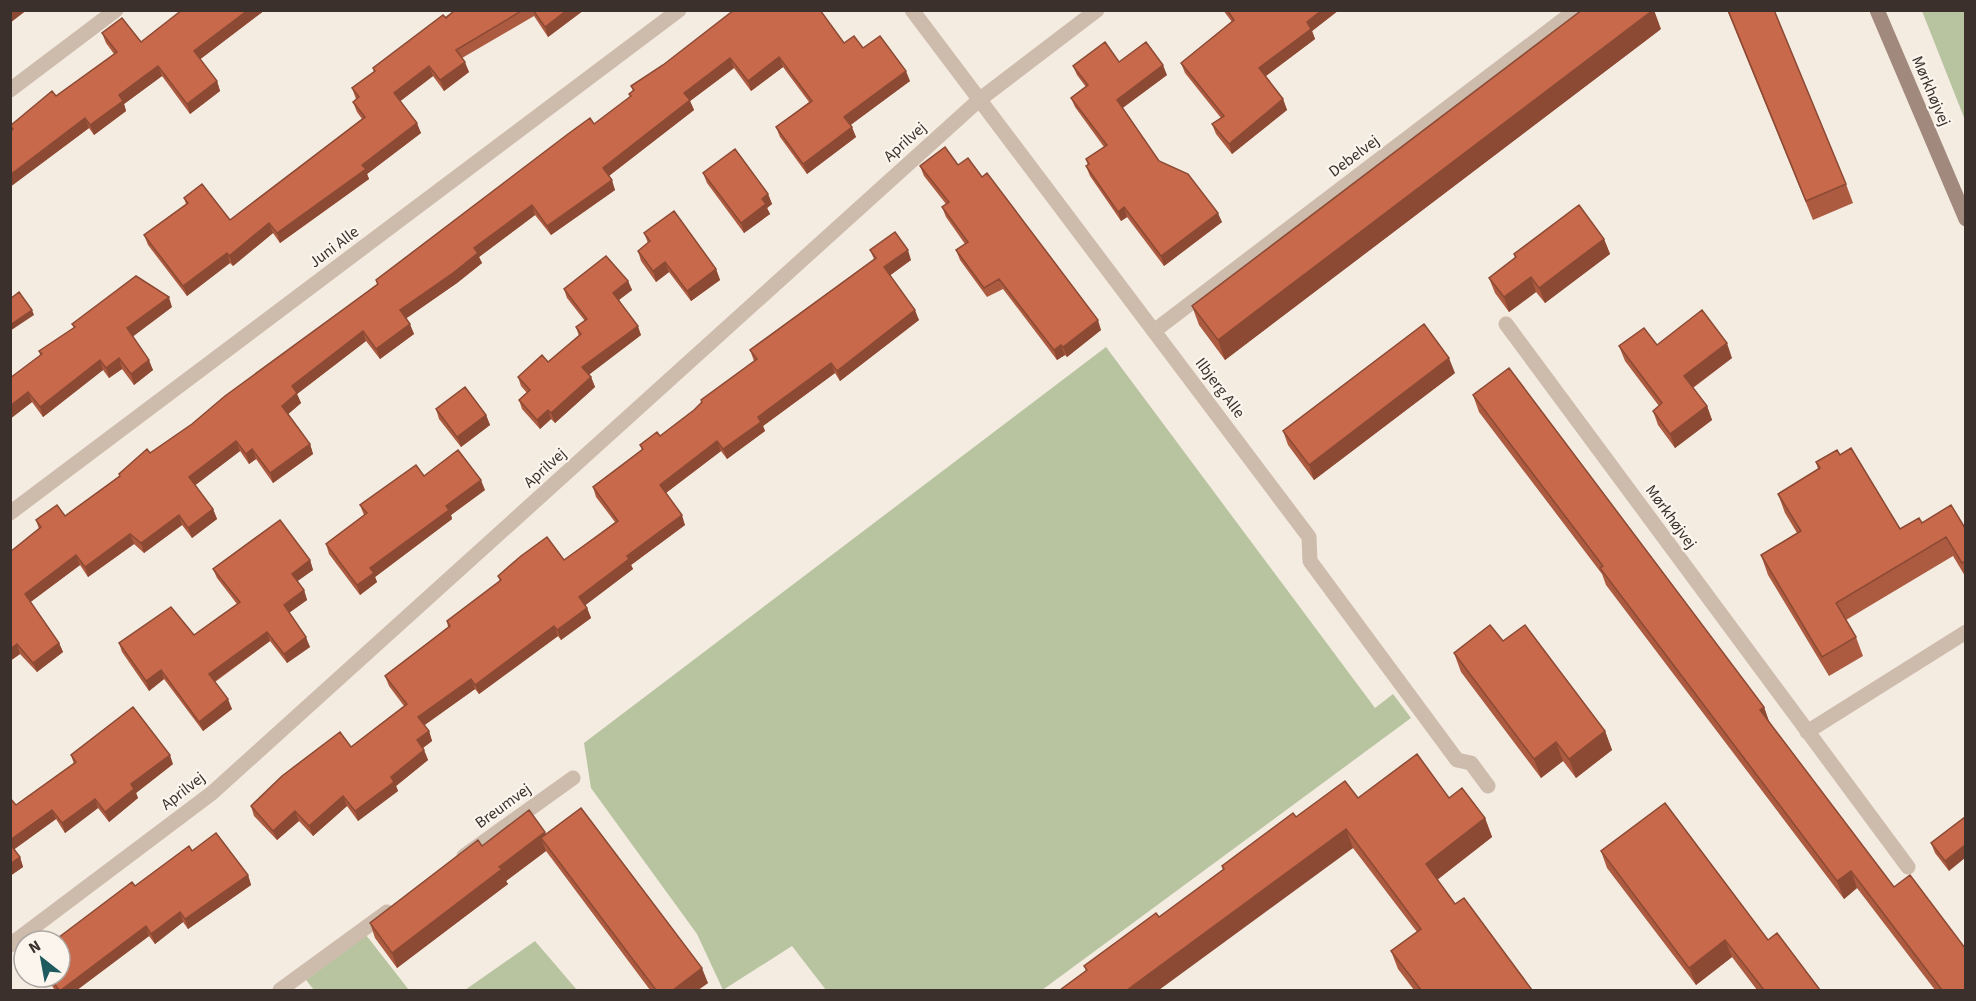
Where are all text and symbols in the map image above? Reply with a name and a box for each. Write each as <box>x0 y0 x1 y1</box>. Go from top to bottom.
street label: Mørkhøjvej <box>1906 52 1956 130</box>
street label: Aprilvej <box>879 117 931 167</box>
street label: Debelvej <box>1324 130 1384 182</box>
street label: Juni Alle <box>305 221 363 273</box>
street label: Ilbjerg Alle <box>1190 353 1250 423</box>
street label: Aprilvej <box>519 443 571 493</box>
street label: Mørkhøjvej <box>1640 480 1702 554</box>
street label: Aprilvej <box>156 767 210 815</box>
street label: Breumvej <box>471 778 535 834</box>
north arrow <box>12 929 72 989</box>
text: N <box>25 935 45 959</box>

